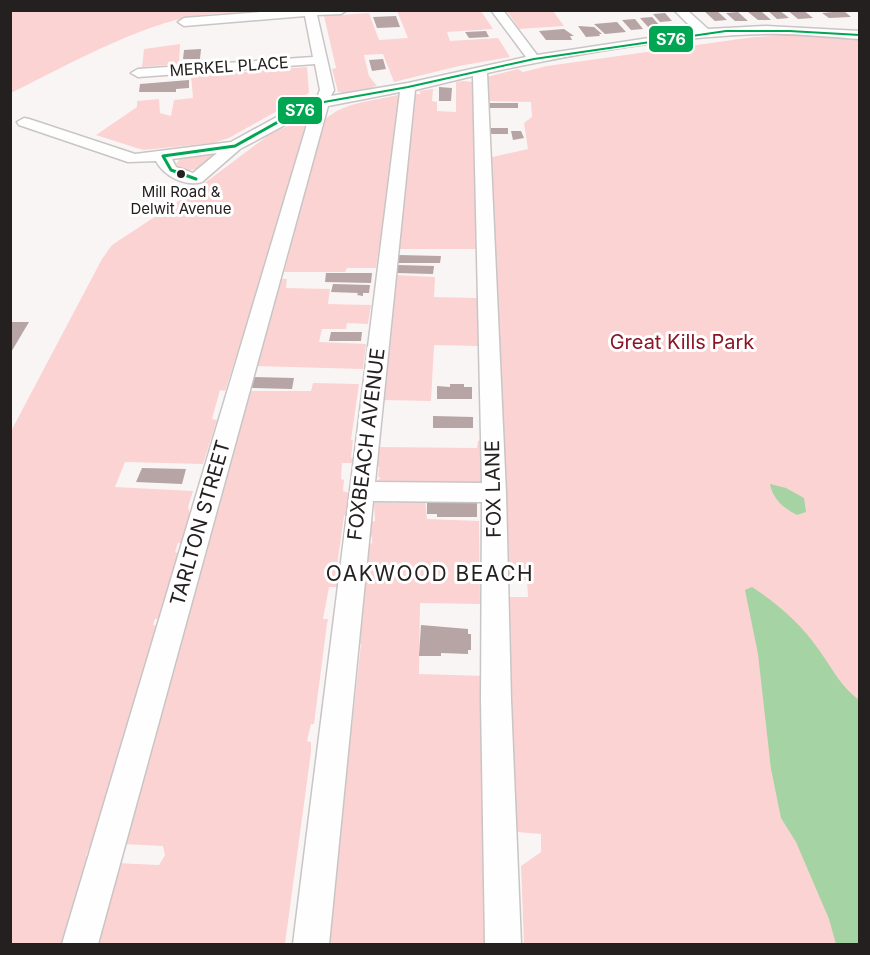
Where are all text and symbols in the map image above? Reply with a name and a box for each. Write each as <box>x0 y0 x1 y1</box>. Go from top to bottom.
line badge: S76 <box>648 25 694 53</box>
text: S76 <box>656 29 686 49</box>
street label: MERKEL PLACE <box>169 52 289 80</box>
line badge: S76 <box>277 96 323 125</box>
text: S76 <box>285 100 315 120</box>
marker: Mill Road & Delwit Avenue <box>175 168 187 180</box>
place label: Mill Road & Delwit Avenue <box>131 182 231 218</box>
park label: Great Kills Park <box>610 330 754 354</box>
street label: FOXBEACH AVENUE <box>342 346 390 542</box>
street label: TARLTON STREET <box>165 437 235 609</box>
street label: FOX LANE <box>480 440 506 538</box>
district label: OAKWOOD BEACH <box>326 561 534 586</box>

